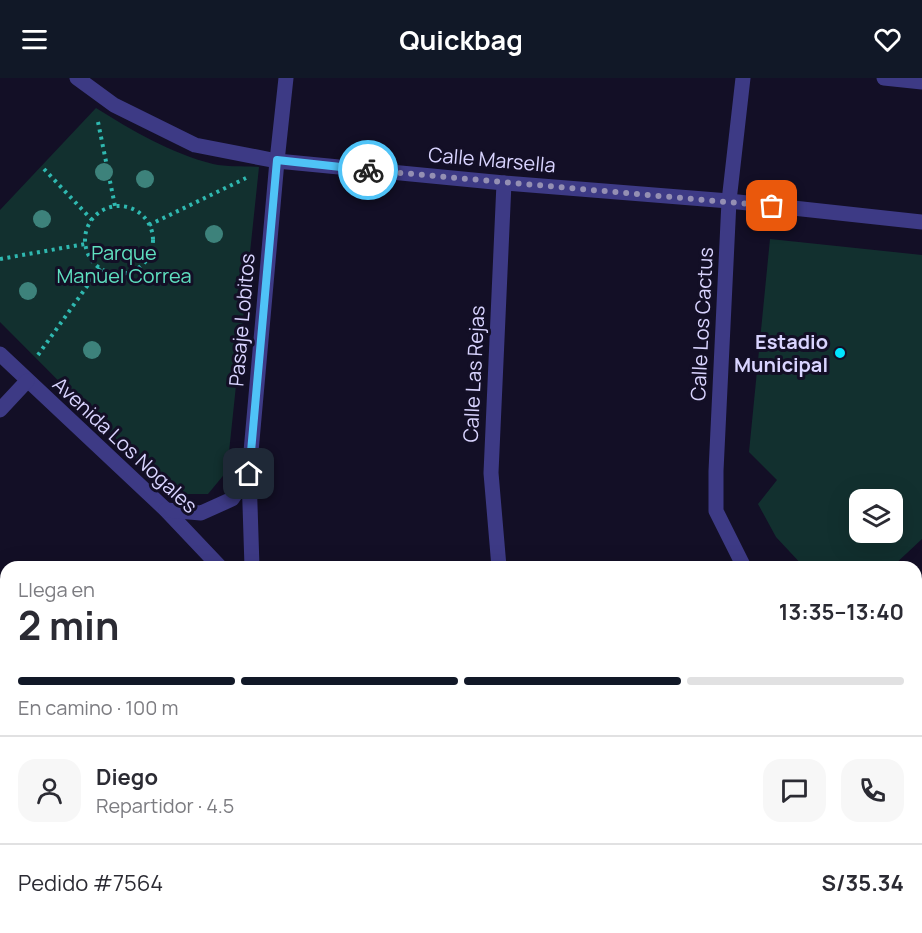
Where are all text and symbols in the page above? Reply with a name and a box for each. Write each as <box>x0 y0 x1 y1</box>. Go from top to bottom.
text: Quickbag <box>399 21 523 58</box>
icon: menu <box>18 23 51 56</box>
icon: heart <box>871 23 904 56</box>
courier <box>338 140 398 200</box>
street label: Calle Marsella <box>427 140 557 179</box>
icon: bike <box>352 154 385 187</box>
pin <box>746 180 797 231</box>
icon: bag <box>755 189 788 222</box>
park label: Parque Manuel Correa <box>57 239 192 289</box>
street label: Calle Los Cactus <box>684 246 719 401</box>
street label: Pasaje Lobitos <box>222 252 261 388</box>
street label: Calle Las Rejas <box>456 305 491 443</box>
place label: Estadio Municipal <box>734 328 828 378</box>
marker: Estadio Municipal <box>833 346 847 360</box>
street label: Avenida Los Nogales <box>47 371 203 519</box>
pin <box>223 448 274 499</box>
icon: home <box>232 457 265 490</box>
map controls <box>849 489 903 543</box>
button: layers <box>849 489 903 543</box>
text: Llega en <box>18 576 95 603</box>
text: 13:35–13:40 <box>779 597 904 627</box>
text: 2 min <box>18 598 119 652</box>
text: En camino · 100 m <box>18 694 178 721</box>
button: person <box>18 759 81 822</box>
button: chat <box>763 759 826 822</box>
button: phone <box>841 759 904 822</box>
text: Diego <box>96 762 158 792</box>
text: Repartidor · 4.5 <box>96 792 234 819</box>
text: Pedido #7564 <box>18 868 163 898</box>
text: S/35.34 <box>821 868 904 898</box>

